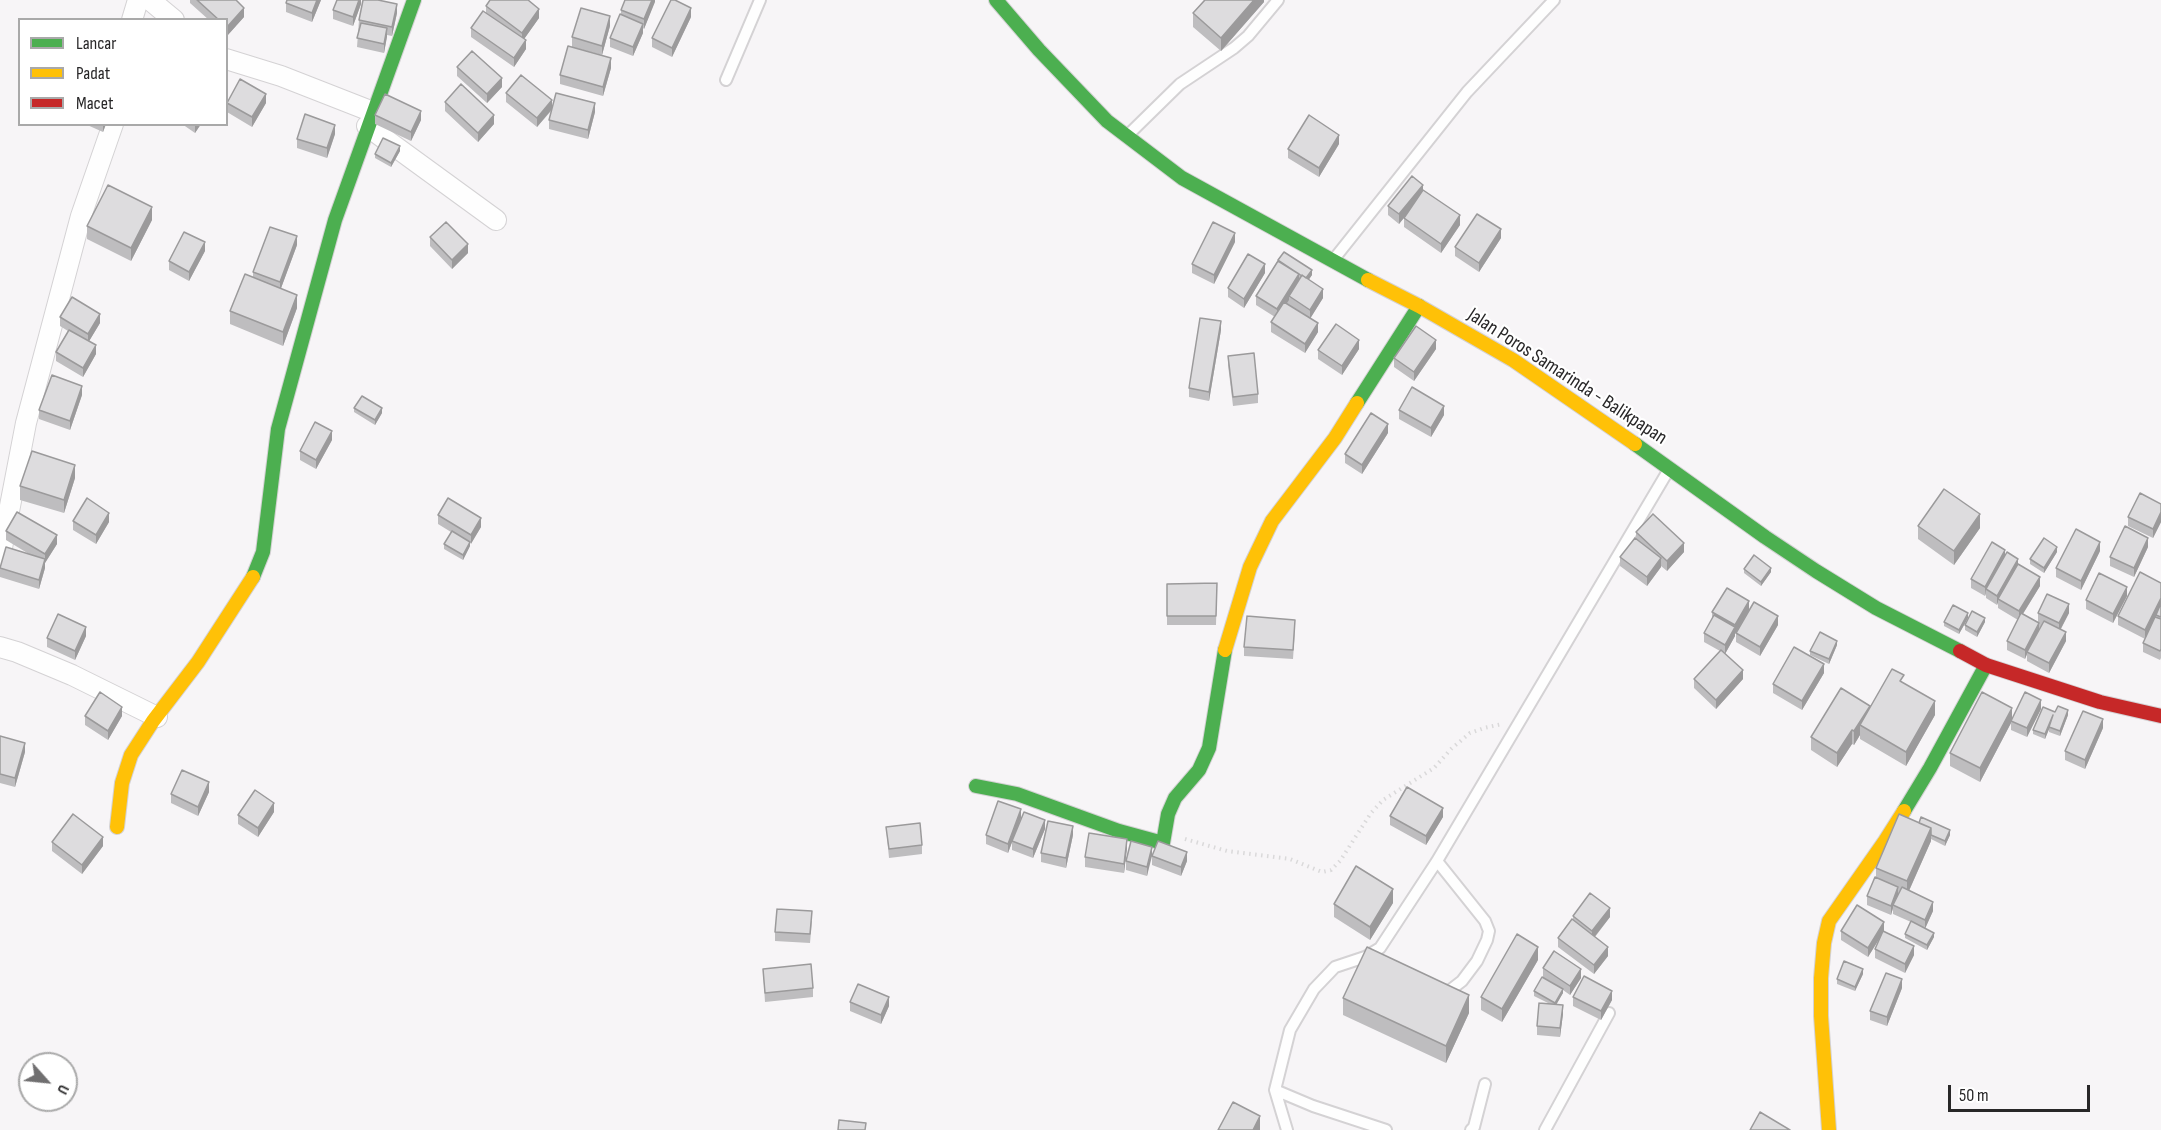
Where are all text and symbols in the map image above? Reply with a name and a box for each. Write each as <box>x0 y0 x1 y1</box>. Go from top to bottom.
legend <box>18 18 228 126</box>
text: Lancar <box>76 33 116 54</box>
text: Padat <box>76 63 110 84</box>
text: Macet <box>76 93 113 114</box>
street label: Jalan Poros Samarinda - Balikpapan <box>1463 303 1671 451</box>
north arrow <box>18 1052 78 1112</box>
scale bar <box>1951 1073 2094 1111</box>
text: U <box>52 1081 73 1098</box>
text: 50 m <box>1959 1085 1989 1106</box>

